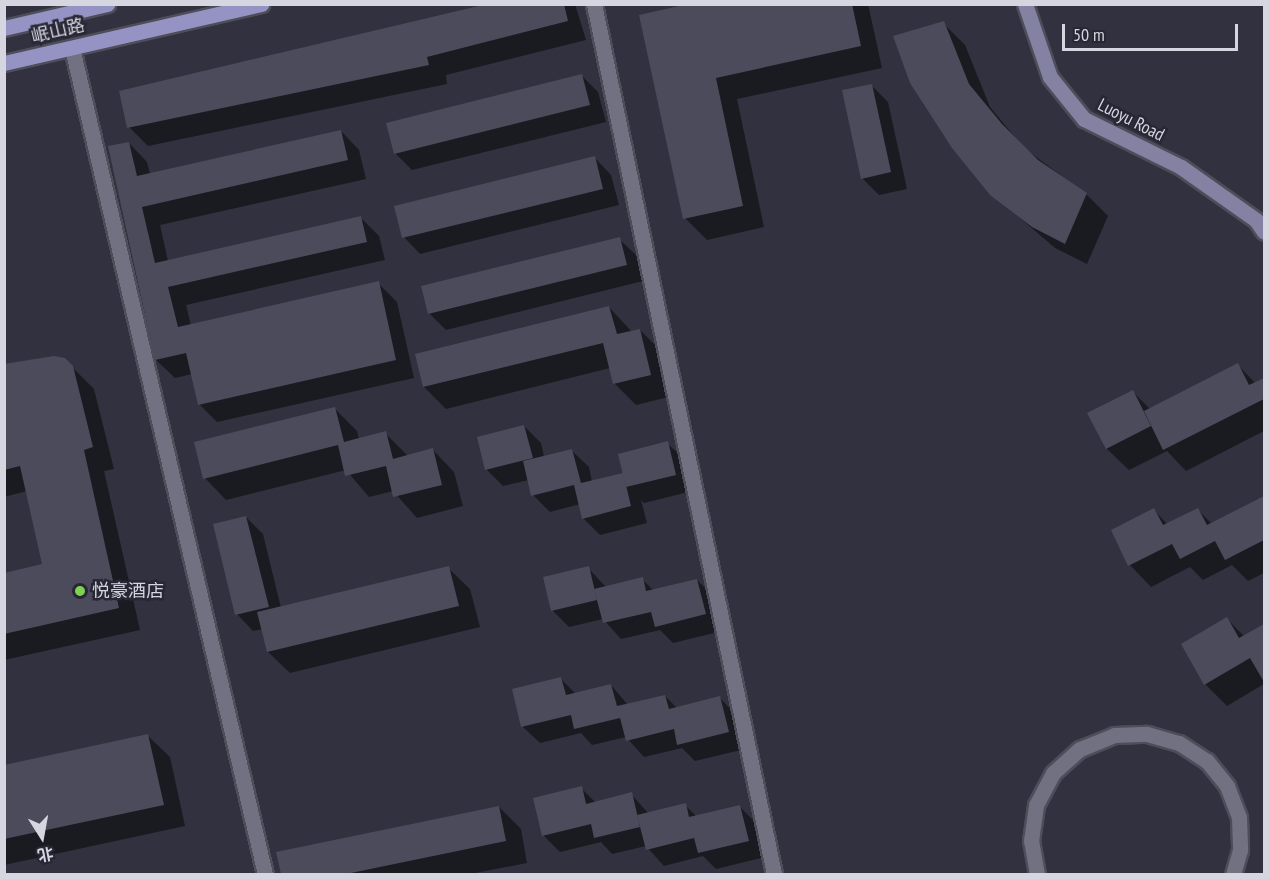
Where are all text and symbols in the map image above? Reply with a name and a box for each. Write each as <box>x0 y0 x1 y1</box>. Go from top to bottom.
scale bar <box>1065 12 1240 50</box>
street label: 岷山路 <box>29 14 87 48</box>
text: 50 m <box>1073 23 1105 46</box>
street label: Luoyu Road <box>1094 94 1168 146</box>
place label: 悦豪酒店 <box>92 580 164 602</box>
marker: 悦豪酒店 <box>73 584 87 598</box>
north arrow <box>12 807 72 867</box>
text: 北 <box>36 843 55 866</box>

